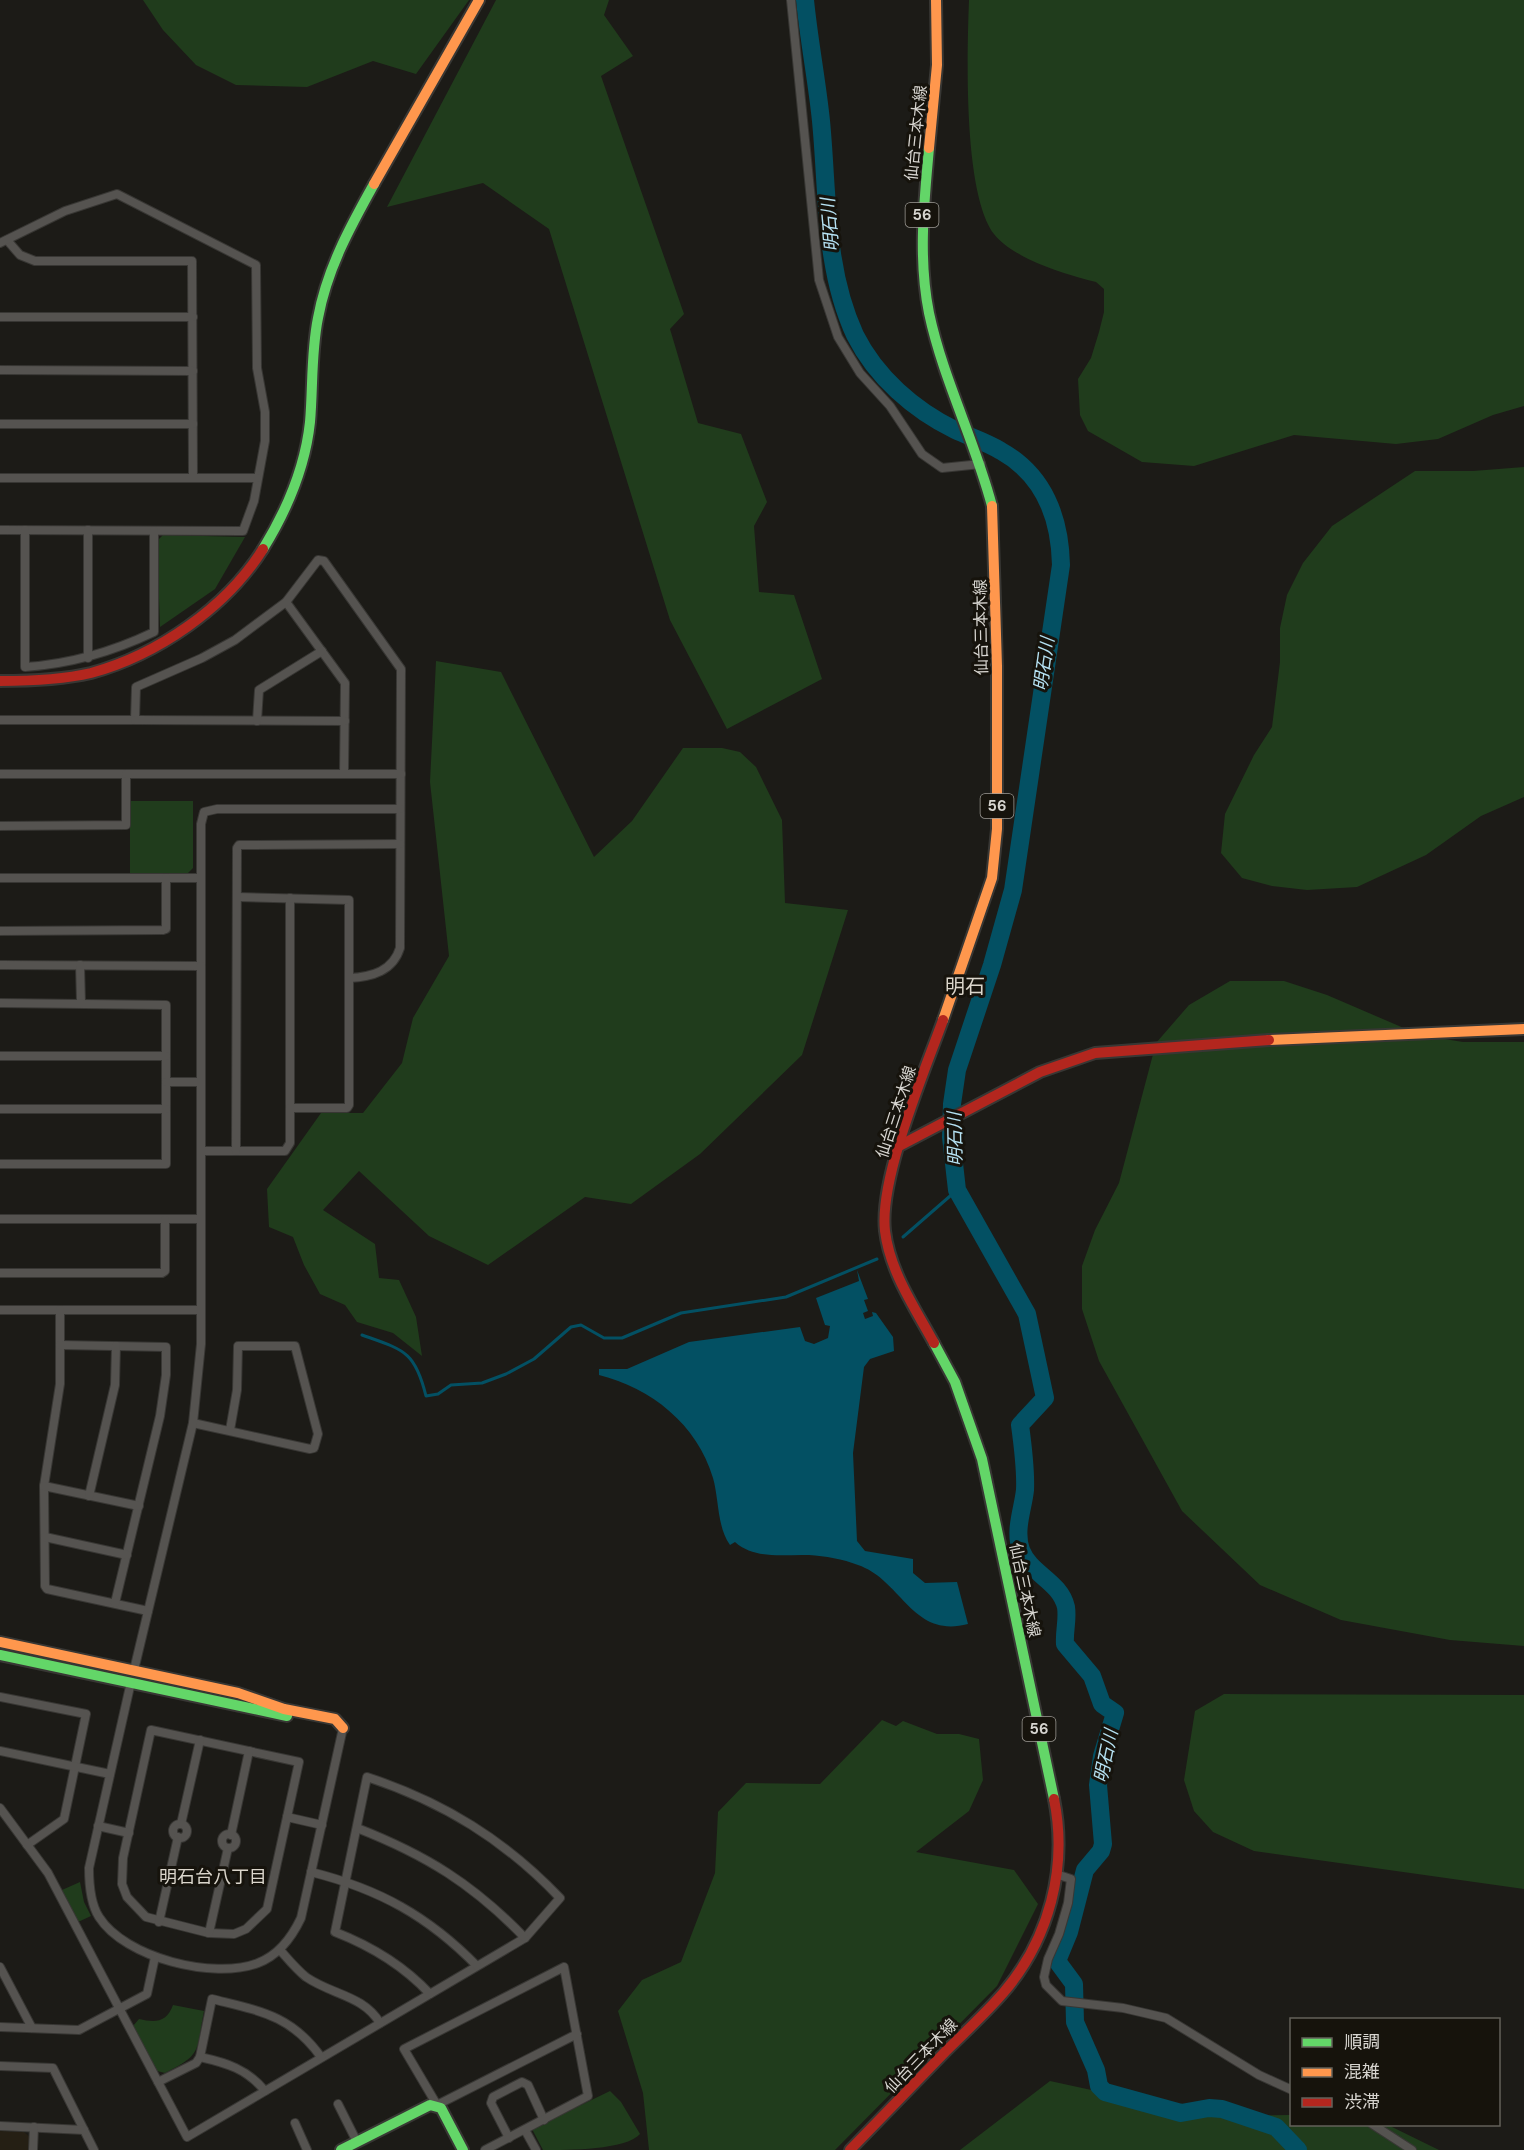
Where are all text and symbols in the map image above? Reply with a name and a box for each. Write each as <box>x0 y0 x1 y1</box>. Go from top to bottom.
street label: 仙台三本木線 <box>901 84 931 182</box>
water label: 明石川 <box>816 195 844 253</box>
road number: 56 <box>906 203 938 227</box>
street label: 仙台三本木線 <box>970 579 992 675</box>
water label: 明石川 <box>1028 634 1060 692</box>
road number: 56 <box>980 794 1014 818</box>
district label: 明石 <box>945 973 985 999</box>
street label: 仙台三本木線 <box>871 1063 921 1161</box>
water label: 明石川 <box>942 1110 967 1166</box>
street label: 仙台三本木線 <box>1005 1541 1045 1639</box>
road number: 56 <box>1022 1717 1056 1741</box>
water label: 明石川 <box>1089 1725 1124 1785</box>
district label: 明石台八丁目 <box>159 1865 267 1889</box>
street label: 仙台三本木線 <box>880 2014 962 2098</box>
legend <box>1290 2018 1500 2126</box>
text: 順調 <box>1344 2030 1380 2054</box>
text: 混雑 <box>1344 2060 1380 2084</box>
text: 渋滞 <box>1344 2090 1380 2114</box>

